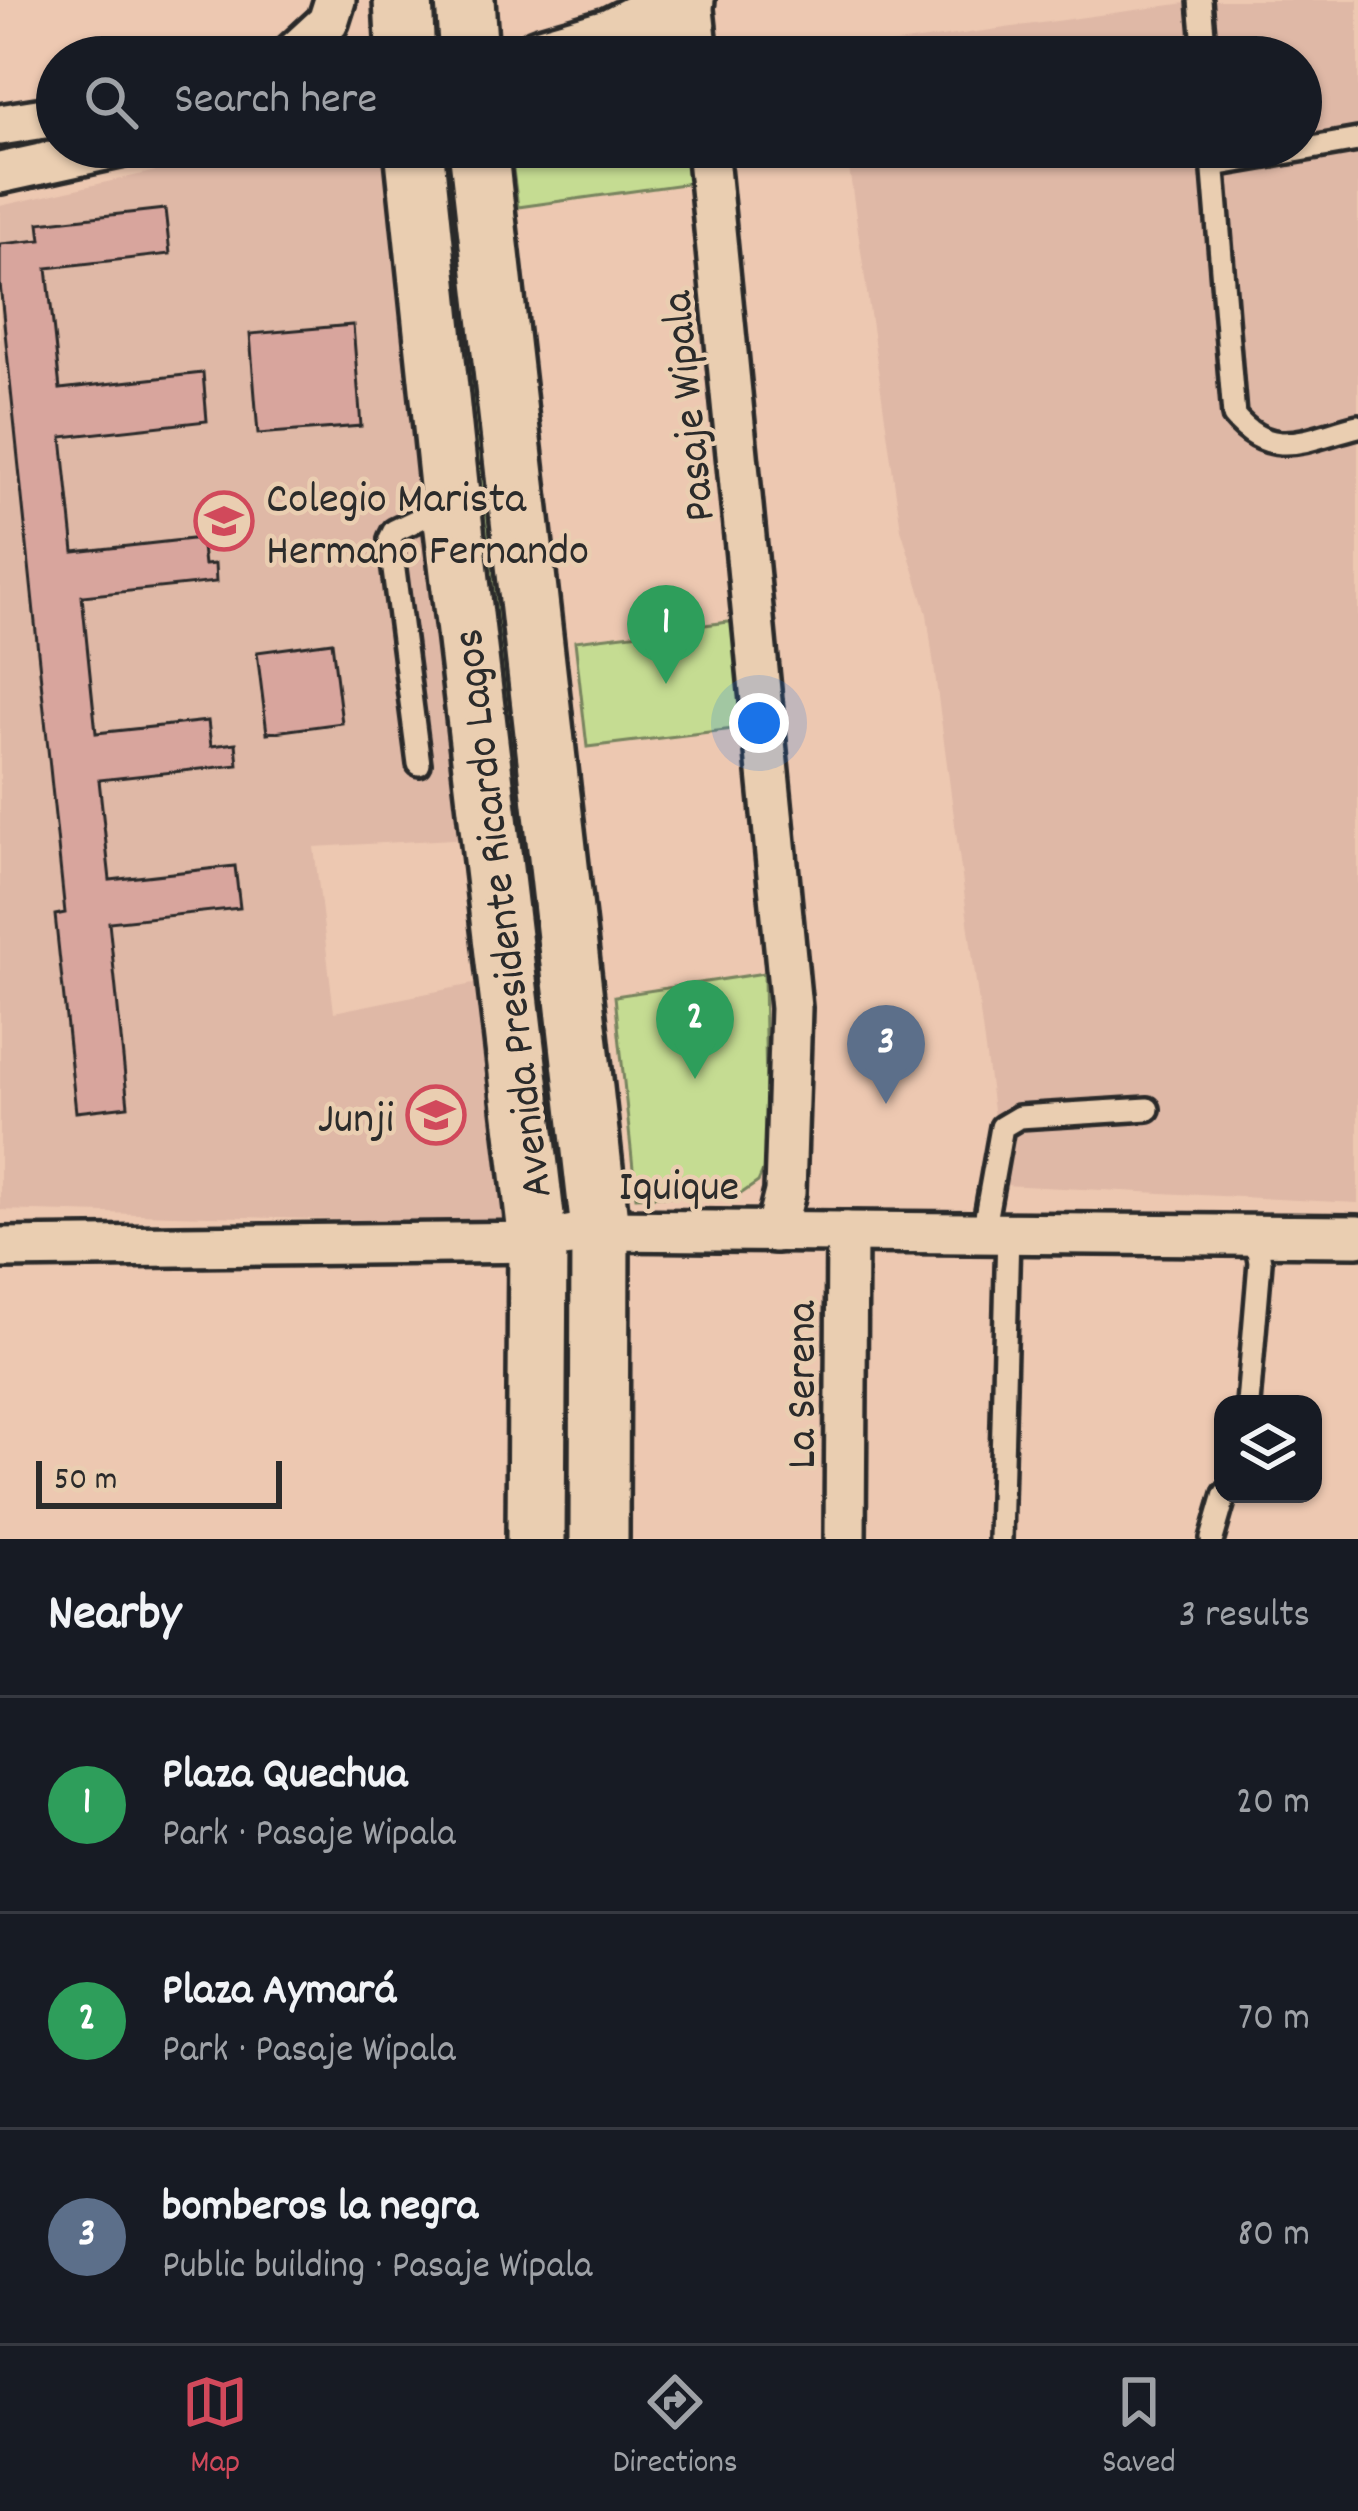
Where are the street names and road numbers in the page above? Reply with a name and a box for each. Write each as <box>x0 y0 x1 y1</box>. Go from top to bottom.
street label: Pasaje Wipala <box>648 287 736 525</box>
street label: Avenida Presidente Ricardo Lagos <box>439 625 573 1201</box>
street label: Iquique <box>619 1158 739 1222</box>
street label: La Serena <box>773 1300 837 1469</box>

